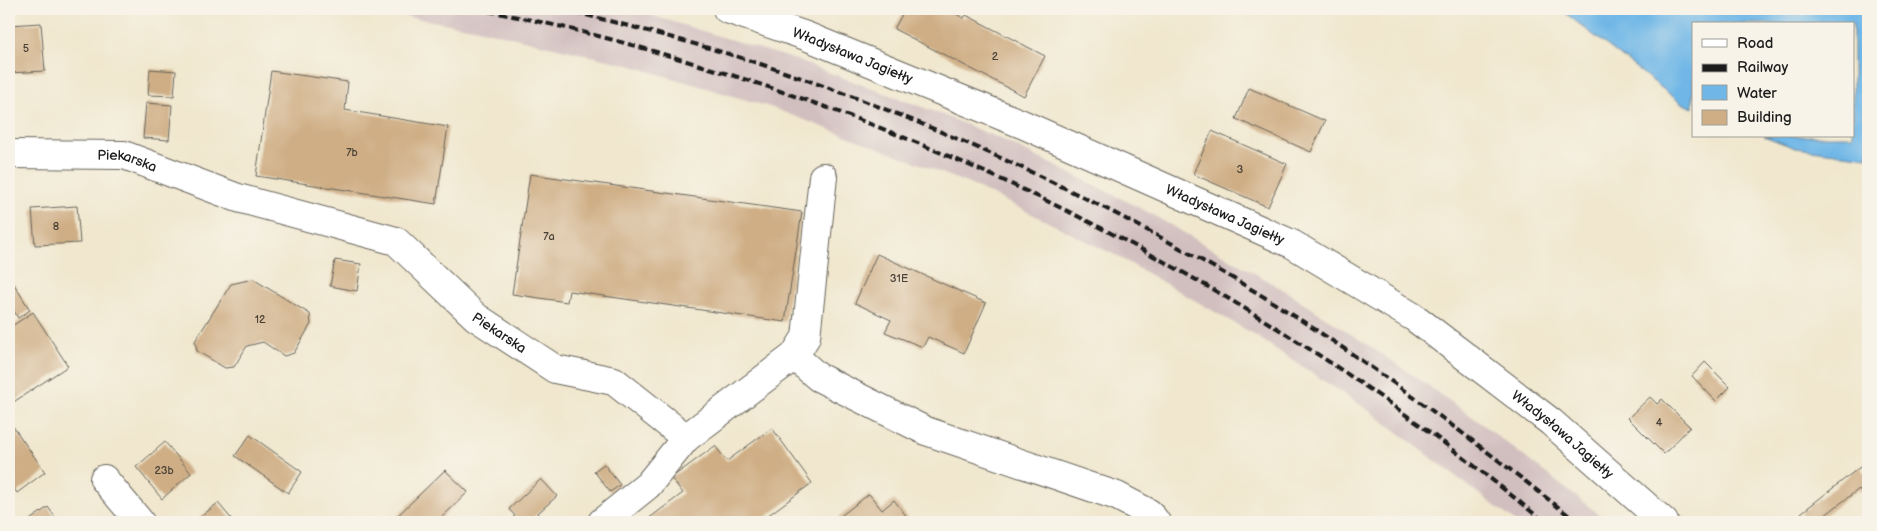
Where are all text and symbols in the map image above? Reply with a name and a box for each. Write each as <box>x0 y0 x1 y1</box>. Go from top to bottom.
legend <box>1692 22 1854 138</box>
street label: Władysława Jagiełły <box>790 24 916 88</box>
text: Road <box>1737 34 1773 53</box>
house number: 5 <box>23 42 29 55</box>
house number: 2 <box>992 50 999 63</box>
text: Railway <box>1737 58 1788 77</box>
text: Water <box>1737 84 1777 103</box>
text: Building <box>1737 108 1792 127</box>
house number: 7b <box>346 146 358 159</box>
street label: Piekarska <box>97 147 159 176</box>
house number: 3 <box>1237 163 1244 176</box>
street label: Władysława Jagiełły <box>1163 181 1288 249</box>
house number: 8 <box>53 220 59 233</box>
house number: 7a <box>543 230 555 243</box>
house number: 31E <box>890 272 908 285</box>
street label: Piekarska <box>469 309 530 357</box>
house number: 12 <box>255 313 266 326</box>
street label: Władysława Jagiełły <box>1508 387 1618 483</box>
house number: 4 <box>1656 416 1663 429</box>
house number: 23b <box>154 464 174 477</box>

